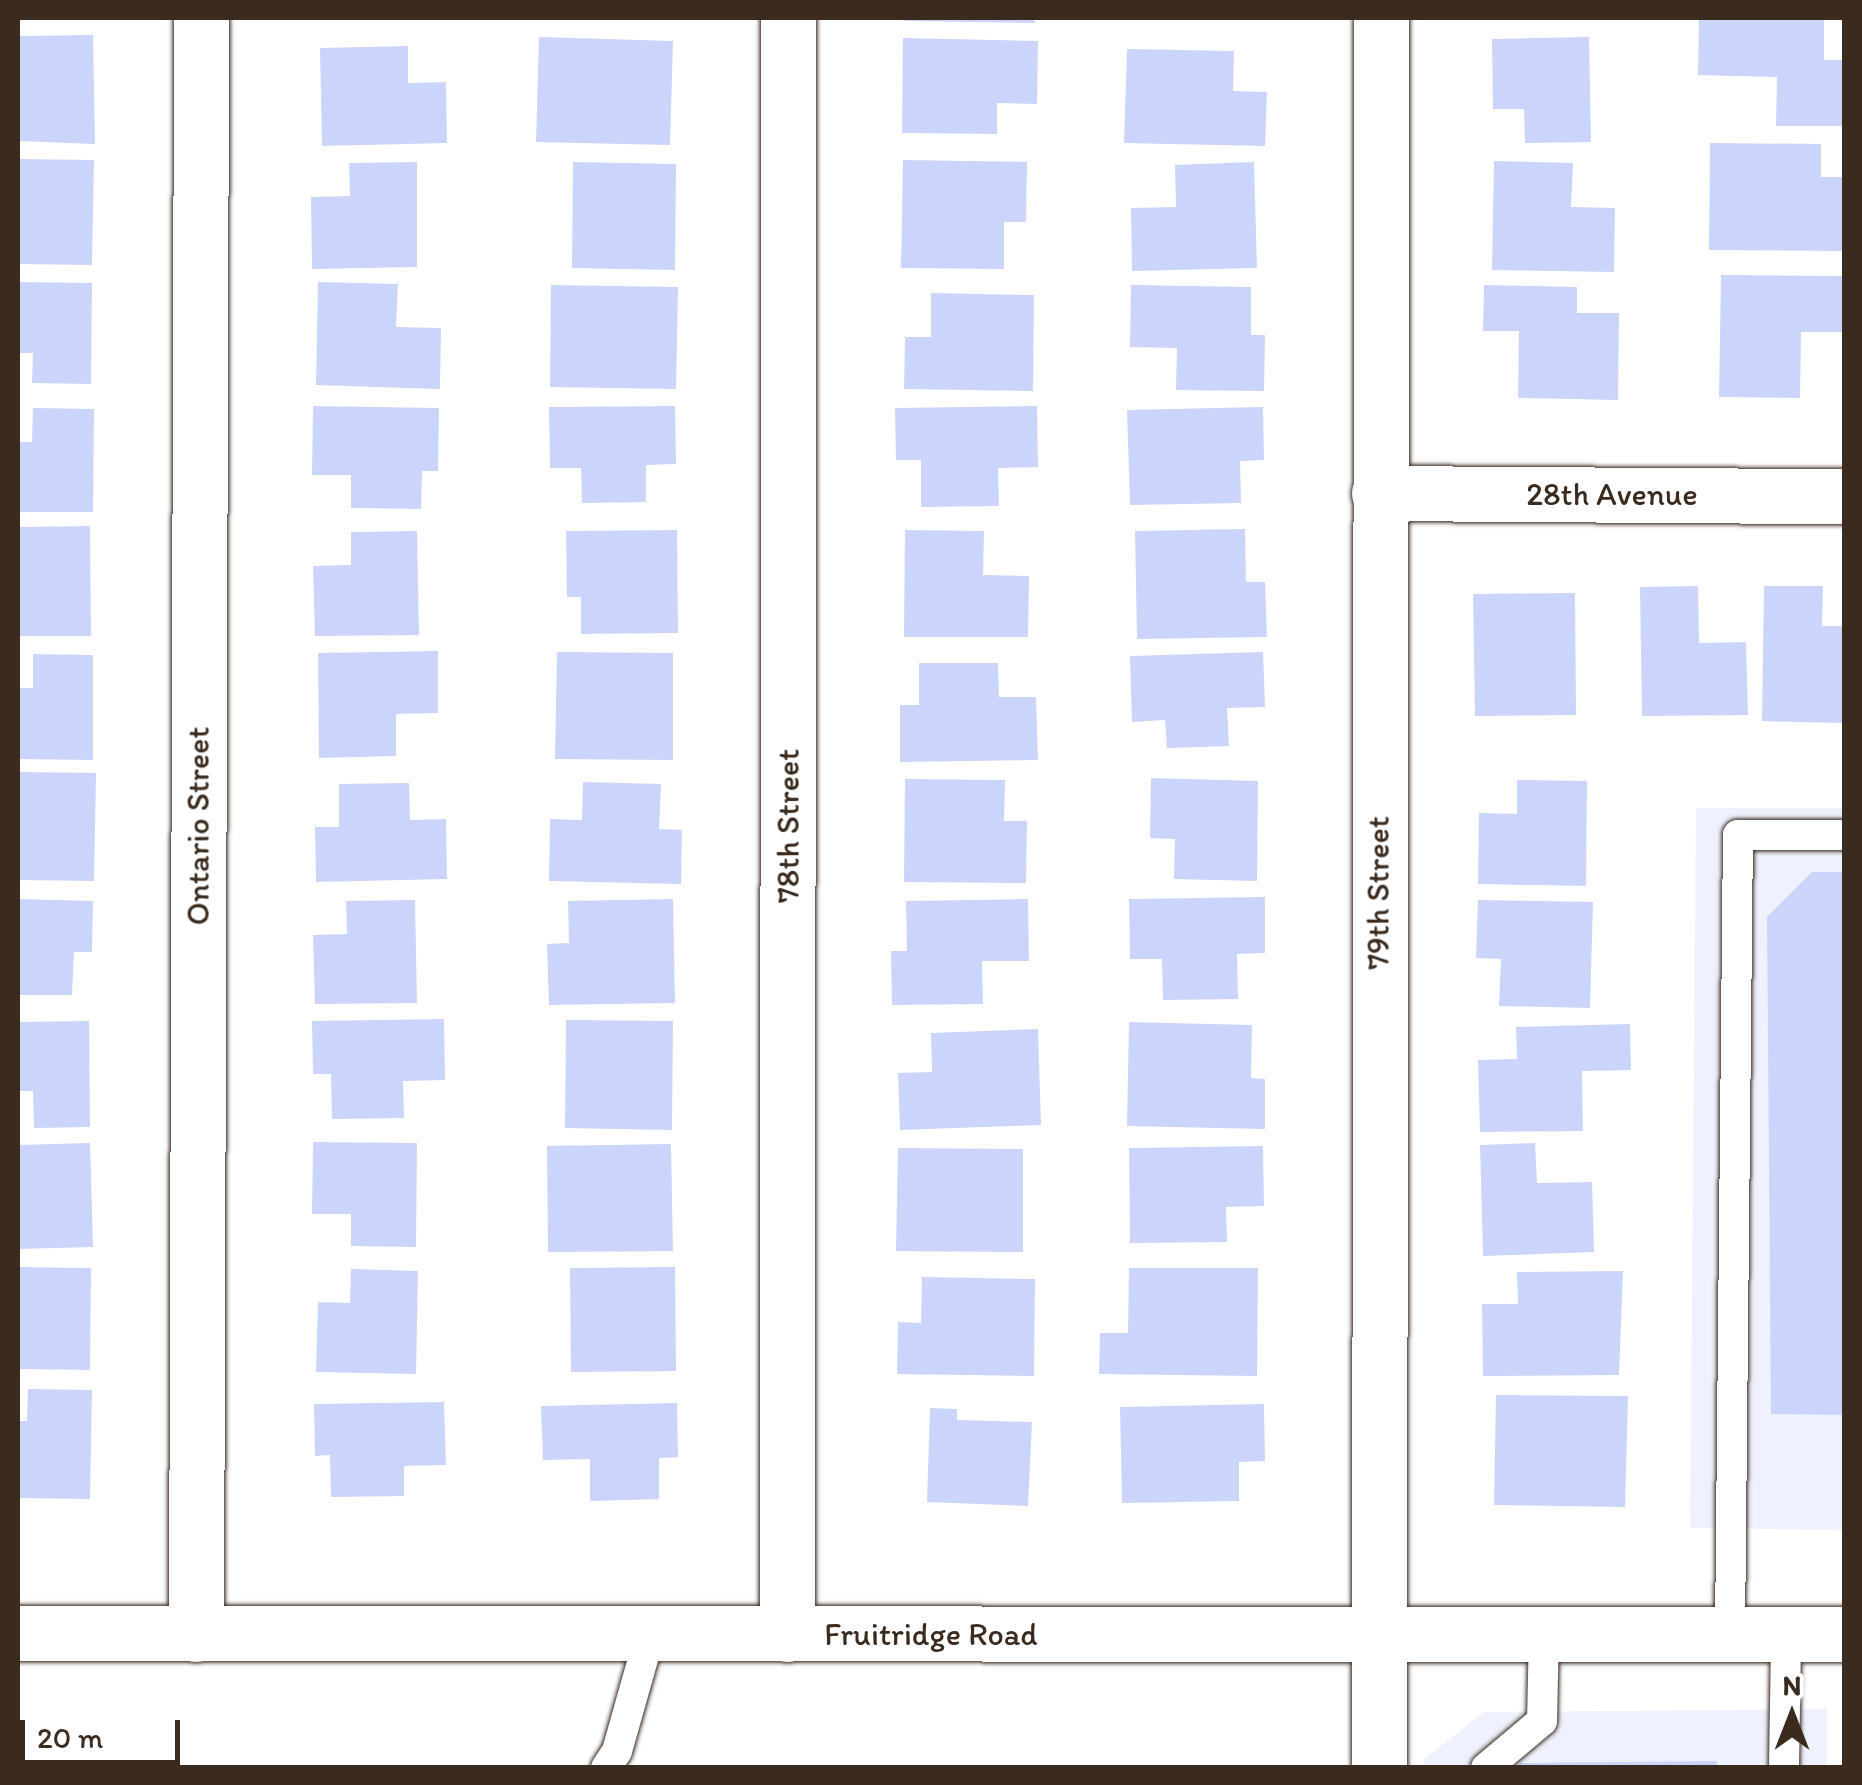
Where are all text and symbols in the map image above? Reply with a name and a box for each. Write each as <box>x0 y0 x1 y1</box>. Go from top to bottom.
street label: 28th Avenue <box>1527 475 1697 513</box>
street label: Ontario Street <box>179 727 217 925</box>
street label: 78th Street <box>769 749 807 903</box>
street label: 79th Street <box>1359 817 1397 969</box>
street label: Fruitridge Road <box>825 1615 1037 1653</box>
north arrow <box>1742 1665 1842 1765</box>
text: N <box>1783 1668 1801 1702</box>
scale bar <box>25 1700 185 1762</box>
text: 20 m <box>37 1719 103 1756</box>

